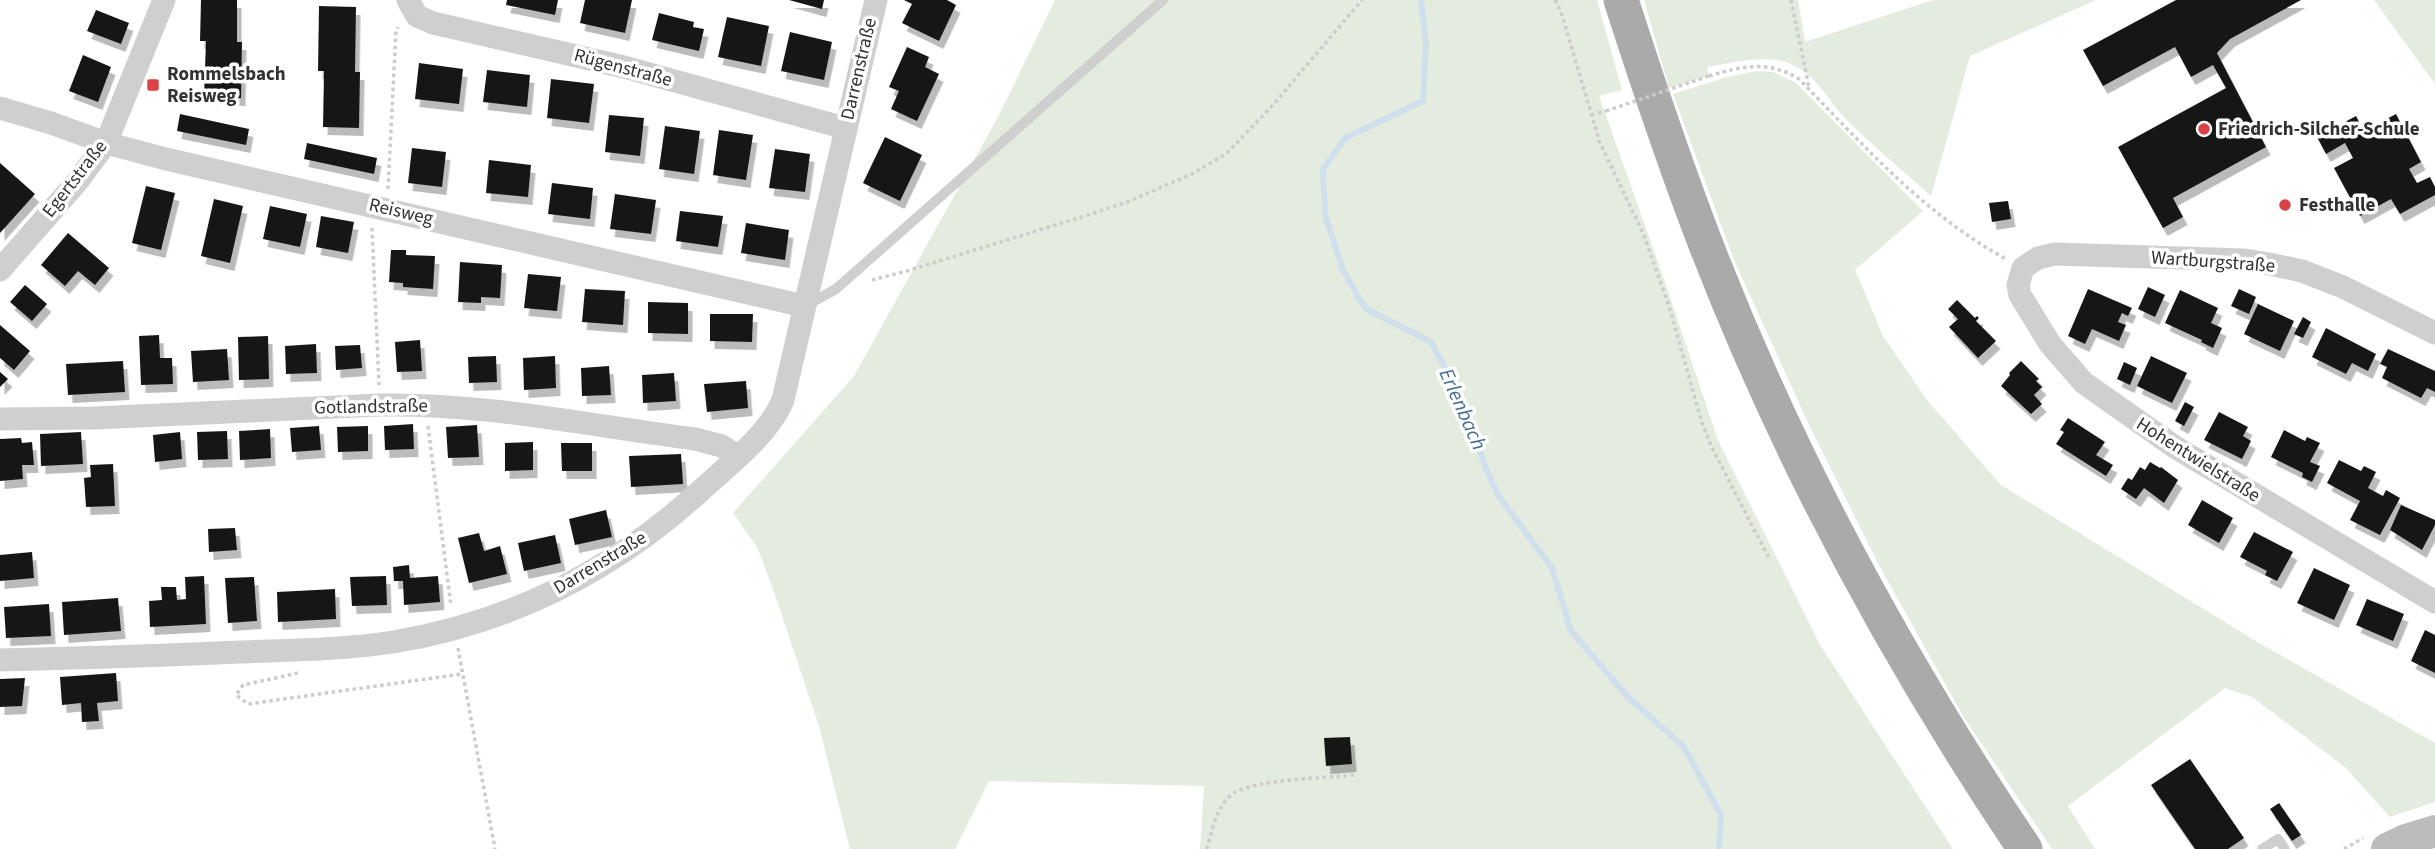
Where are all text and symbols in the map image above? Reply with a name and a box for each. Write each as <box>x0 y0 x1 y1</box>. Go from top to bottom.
street label: Darrenstraße <box>834 15 884 123</box>
street label: Rügenstraße <box>571 42 675 94</box>
place label: Rommelsbach Reisweg <box>167 61 286 110</box>
marker: Rommelsbach Reisweg <box>145 77 161 93</box>
place label: Friedrich-Silcher-Schule <box>2218 116 2420 143</box>
marker: Friedrich-Silcher-Schule <box>2196 121 2212 137</box>
street label: Egertstraße <box>36 135 114 223</box>
street label: Reisweg <box>366 192 436 233</box>
place label: Festhalle <box>2299 192 2375 219</box>
marker: Festhalle <box>2277 197 2293 213</box>
street label: Wartburgstraße <box>2150 244 2276 280</box>
water label: Erlenbach <box>1432 363 1494 455</box>
street label: Gotlandstraße <box>314 393 428 421</box>
street label: Hohentwielstraße <box>2131 411 2265 509</box>
street label: Darrenstraße <box>548 525 652 601</box>

